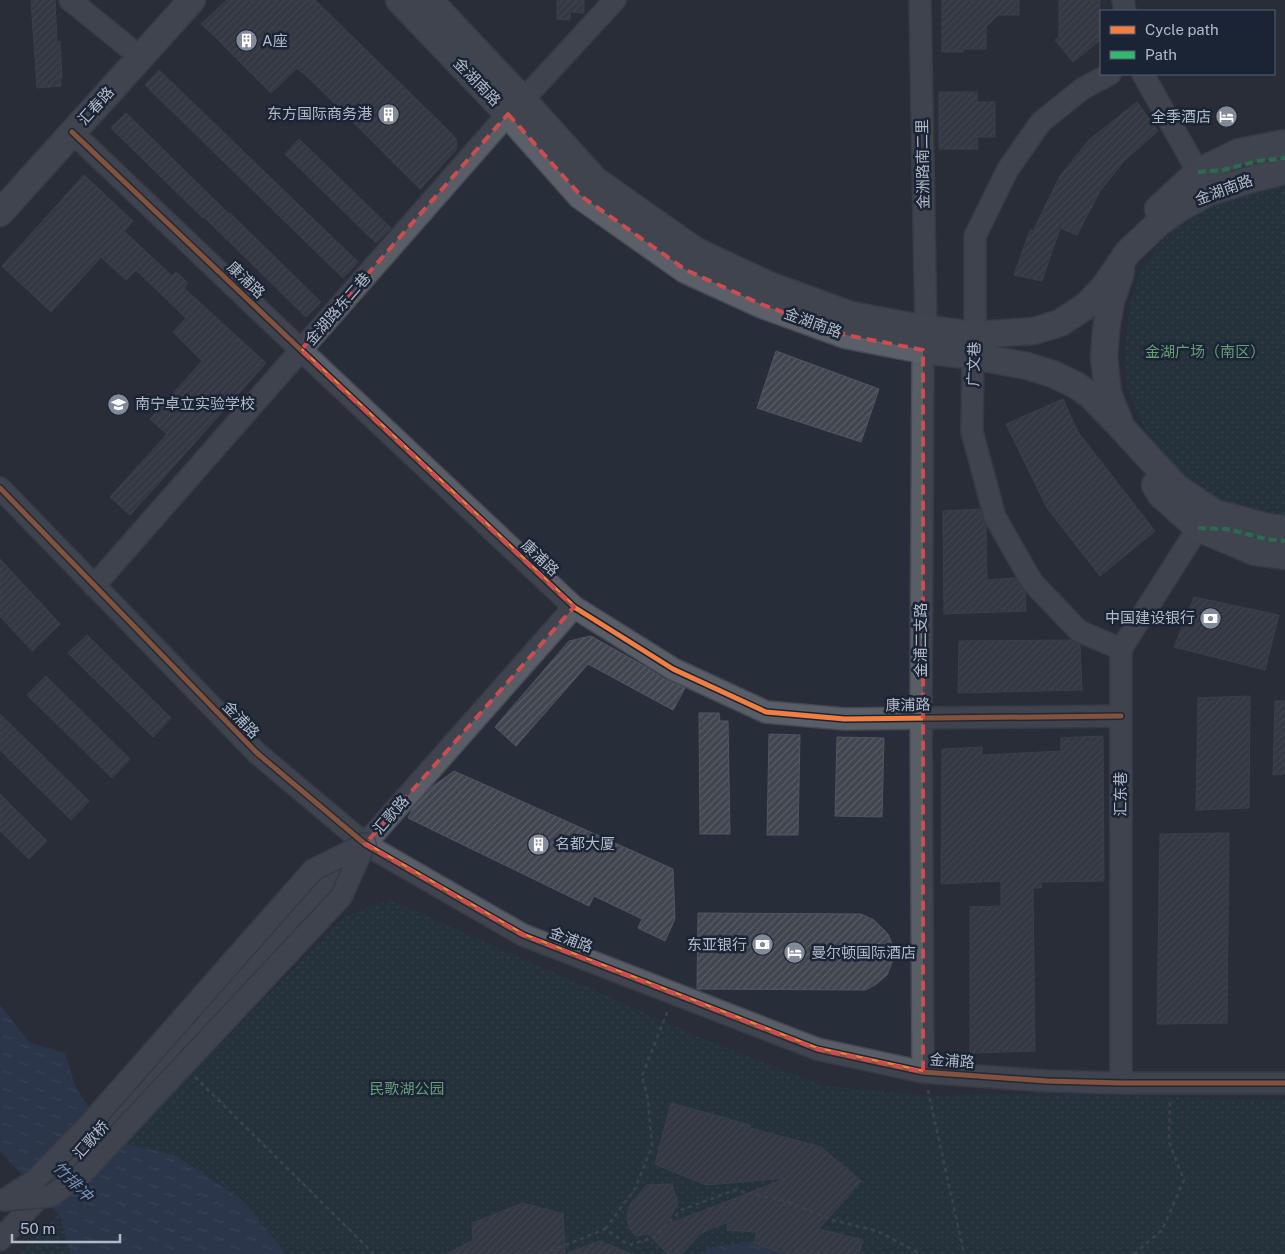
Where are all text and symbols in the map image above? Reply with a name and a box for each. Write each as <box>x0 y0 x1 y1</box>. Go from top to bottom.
legend <box>1100 10 1275 75</box>
text: Cycle path <box>1145 21 1219 38</box>
building icon: A座 <box>234 29 258 53</box>
place label: A座 <box>262 32 288 49</box>
text: Path <box>1145 46 1177 63</box>
street label: 金湖南路 <box>450 54 504 109</box>
street label: 汇春路 <box>74 83 117 128</box>
building icon: 东方国际商务港 <box>376 102 400 126</box>
place label: 东方国际商务港 <box>267 105 372 122</box>
hotel icon: 全季酒店 <box>1215 105 1239 129</box>
place label: 全季酒店 <box>1151 108 1211 125</box>
street label: 金洲路南二里 <box>913 119 932 209</box>
street label: 金湖南路 <box>1193 171 1255 208</box>
street label: 康浦路 <box>224 258 268 301</box>
street label: 金湖路东二巷 <box>302 269 374 348</box>
street label: 金湖南路 <box>782 304 844 341</box>
street label: 广文巷 <box>964 341 983 387</box>
park label: 金湖广场（南区） <box>1145 343 1265 360</box>
school or university icon: 南宁卓立实验学校 <box>107 392 131 416</box>
place label: 南宁卓立实验学校 <box>135 395 255 412</box>
street label: 康浦路 <box>518 536 563 579</box>
street label: 金浦二支路 <box>912 602 929 678</box>
bank icon: 中国建设银行 <box>1199 606 1223 630</box>
place label: 中国建设银行 <box>1105 609 1195 626</box>
street label: 康浦路 <box>885 696 931 713</box>
street label: 金浦路 <box>220 698 263 742</box>
street label: 汇东巷 <box>1112 771 1129 817</box>
street label: 汇歌路 <box>369 792 412 837</box>
building icon: 名都大厦 <box>527 832 551 856</box>
place label: 名都大厦 <box>555 835 615 852</box>
street label: 金浦路 <box>547 924 595 956</box>
bank icon: 东亚银行 <box>751 933 775 957</box>
place label: 东亚银行 <box>687 936 747 953</box>
hotel icon: 曼尔顿国际酒店 <box>783 941 807 965</box>
place label: 曼尔顿国际酒店 <box>811 944 916 961</box>
street label: 金浦路 <box>929 1050 975 1071</box>
park label: 民歌湖公园 <box>369 1080 445 1097</box>
street label: 汇歌桥 <box>69 1117 112 1162</box>
water label: 竹排冲 <box>49 1158 98 1206</box>
scale bar <box>12 1212 120 1244</box>
text: 50 m <box>20 1220 55 1237</box>

